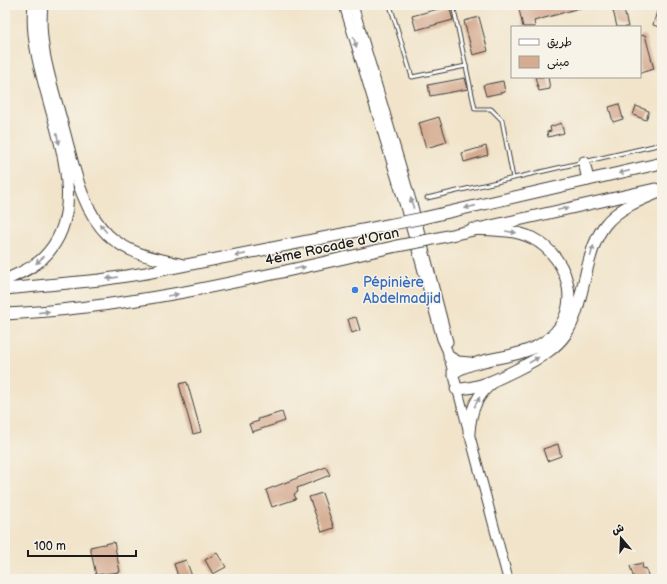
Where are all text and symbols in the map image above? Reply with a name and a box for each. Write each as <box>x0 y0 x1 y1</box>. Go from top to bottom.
legend <box>511 26 641 78</box>
text: طريق <box>547 35 572 50</box>
one-way arrow <box>352 37 358 49</box>
text: مبنى <box>547 55 570 70</box>
one-way arrow <box>55 133 61 145</box>
one-way arrow <box>618 169 630 175</box>
one-way arrow <box>409 197 415 209</box>
one-way arrow <box>464 205 476 211</box>
one-way arrow <box>557 206 569 212</box>
one-way arrow <box>98 223 107 234</box>
street label: 4ème Rocade d'Oran <box>264 224 401 269</box>
one-way arrow <box>505 229 517 235</box>
one-way arrow <box>589 244 595 256</box>
one-way arrow <box>234 253 246 259</box>
one-way arrow <box>35 255 45 264</box>
one-way arrow <box>294 264 306 270</box>
place label: Pépinière Abdelmadjid <box>363 274 441 307</box>
one-way arrow <box>106 275 118 281</box>
marker: Pépinière Abdelmadjid <box>350 285 360 295</box>
one-way arrow <box>167 291 179 297</box>
one-way arrow <box>38 309 50 315</box>
one-way arrow <box>528 357 540 364</box>
one-way arrow <box>473 396 480 407</box>
north arrow <box>601 518 641 558</box>
text: ش <box>610 521 626 537</box>
scale bar <box>28 532 136 558</box>
text: 100 m <box>34 539 66 554</box>

